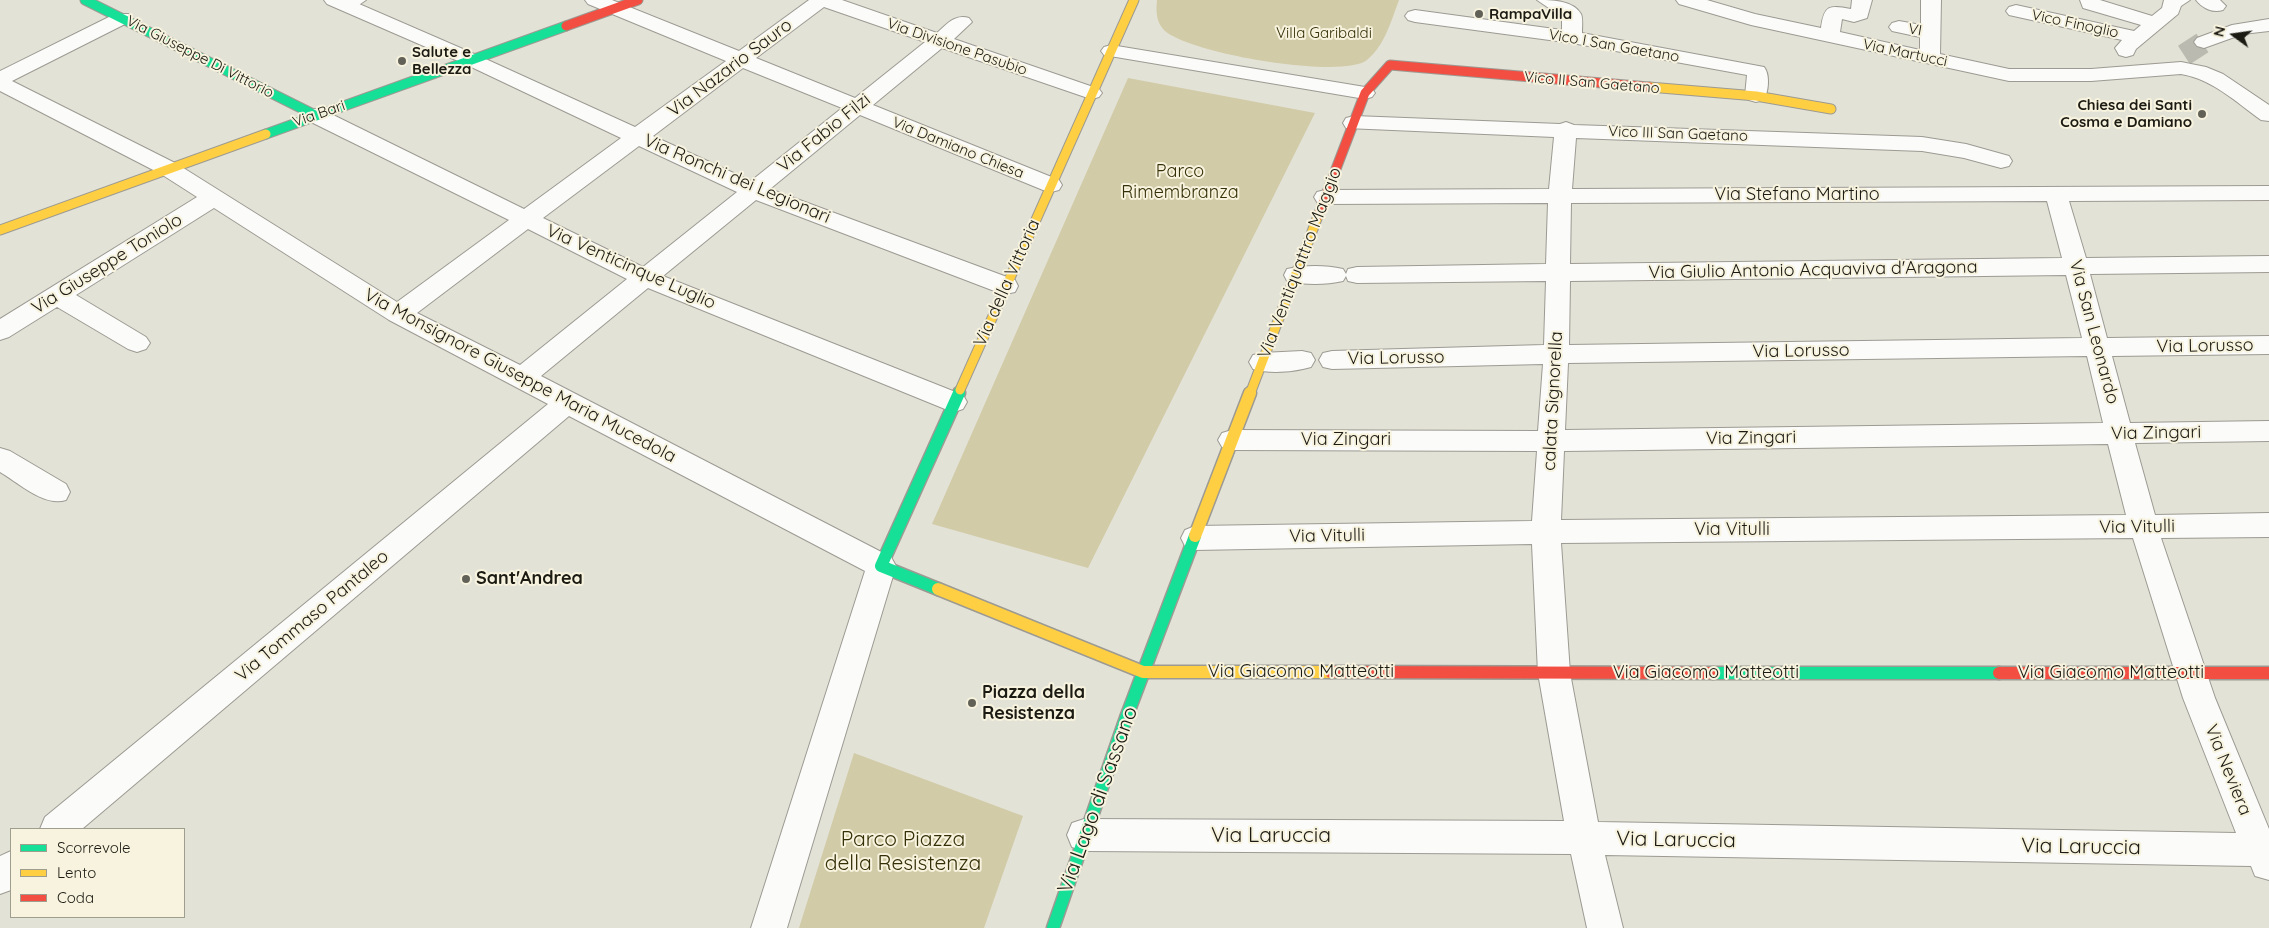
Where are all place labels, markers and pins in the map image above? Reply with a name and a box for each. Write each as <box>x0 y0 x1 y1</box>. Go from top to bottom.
place label: RampaVilla <box>1489 5 1572 23</box>
marker: RampaVilla <box>1473 8 1485 20</box>
place label: Salute e Bellezza <box>412 43 471 78</box>
marker: Salute e Bellezza <box>396 55 408 67</box>
place label: Chiesa dei Santi Cosma e Damiano <box>2060 96 2192 131</box>
marker: Chiesa dei Santi Cosma e Damiano <box>2196 108 2208 120</box>
place label: Sant'Andrea <box>476 568 583 590</box>
marker: Sant'Andrea <box>460 573 472 585</box>
place label: Piazza della Resistenza <box>982 682 1085 724</box>
marker: Piazza della Resistenza <box>966 697 978 709</box>

